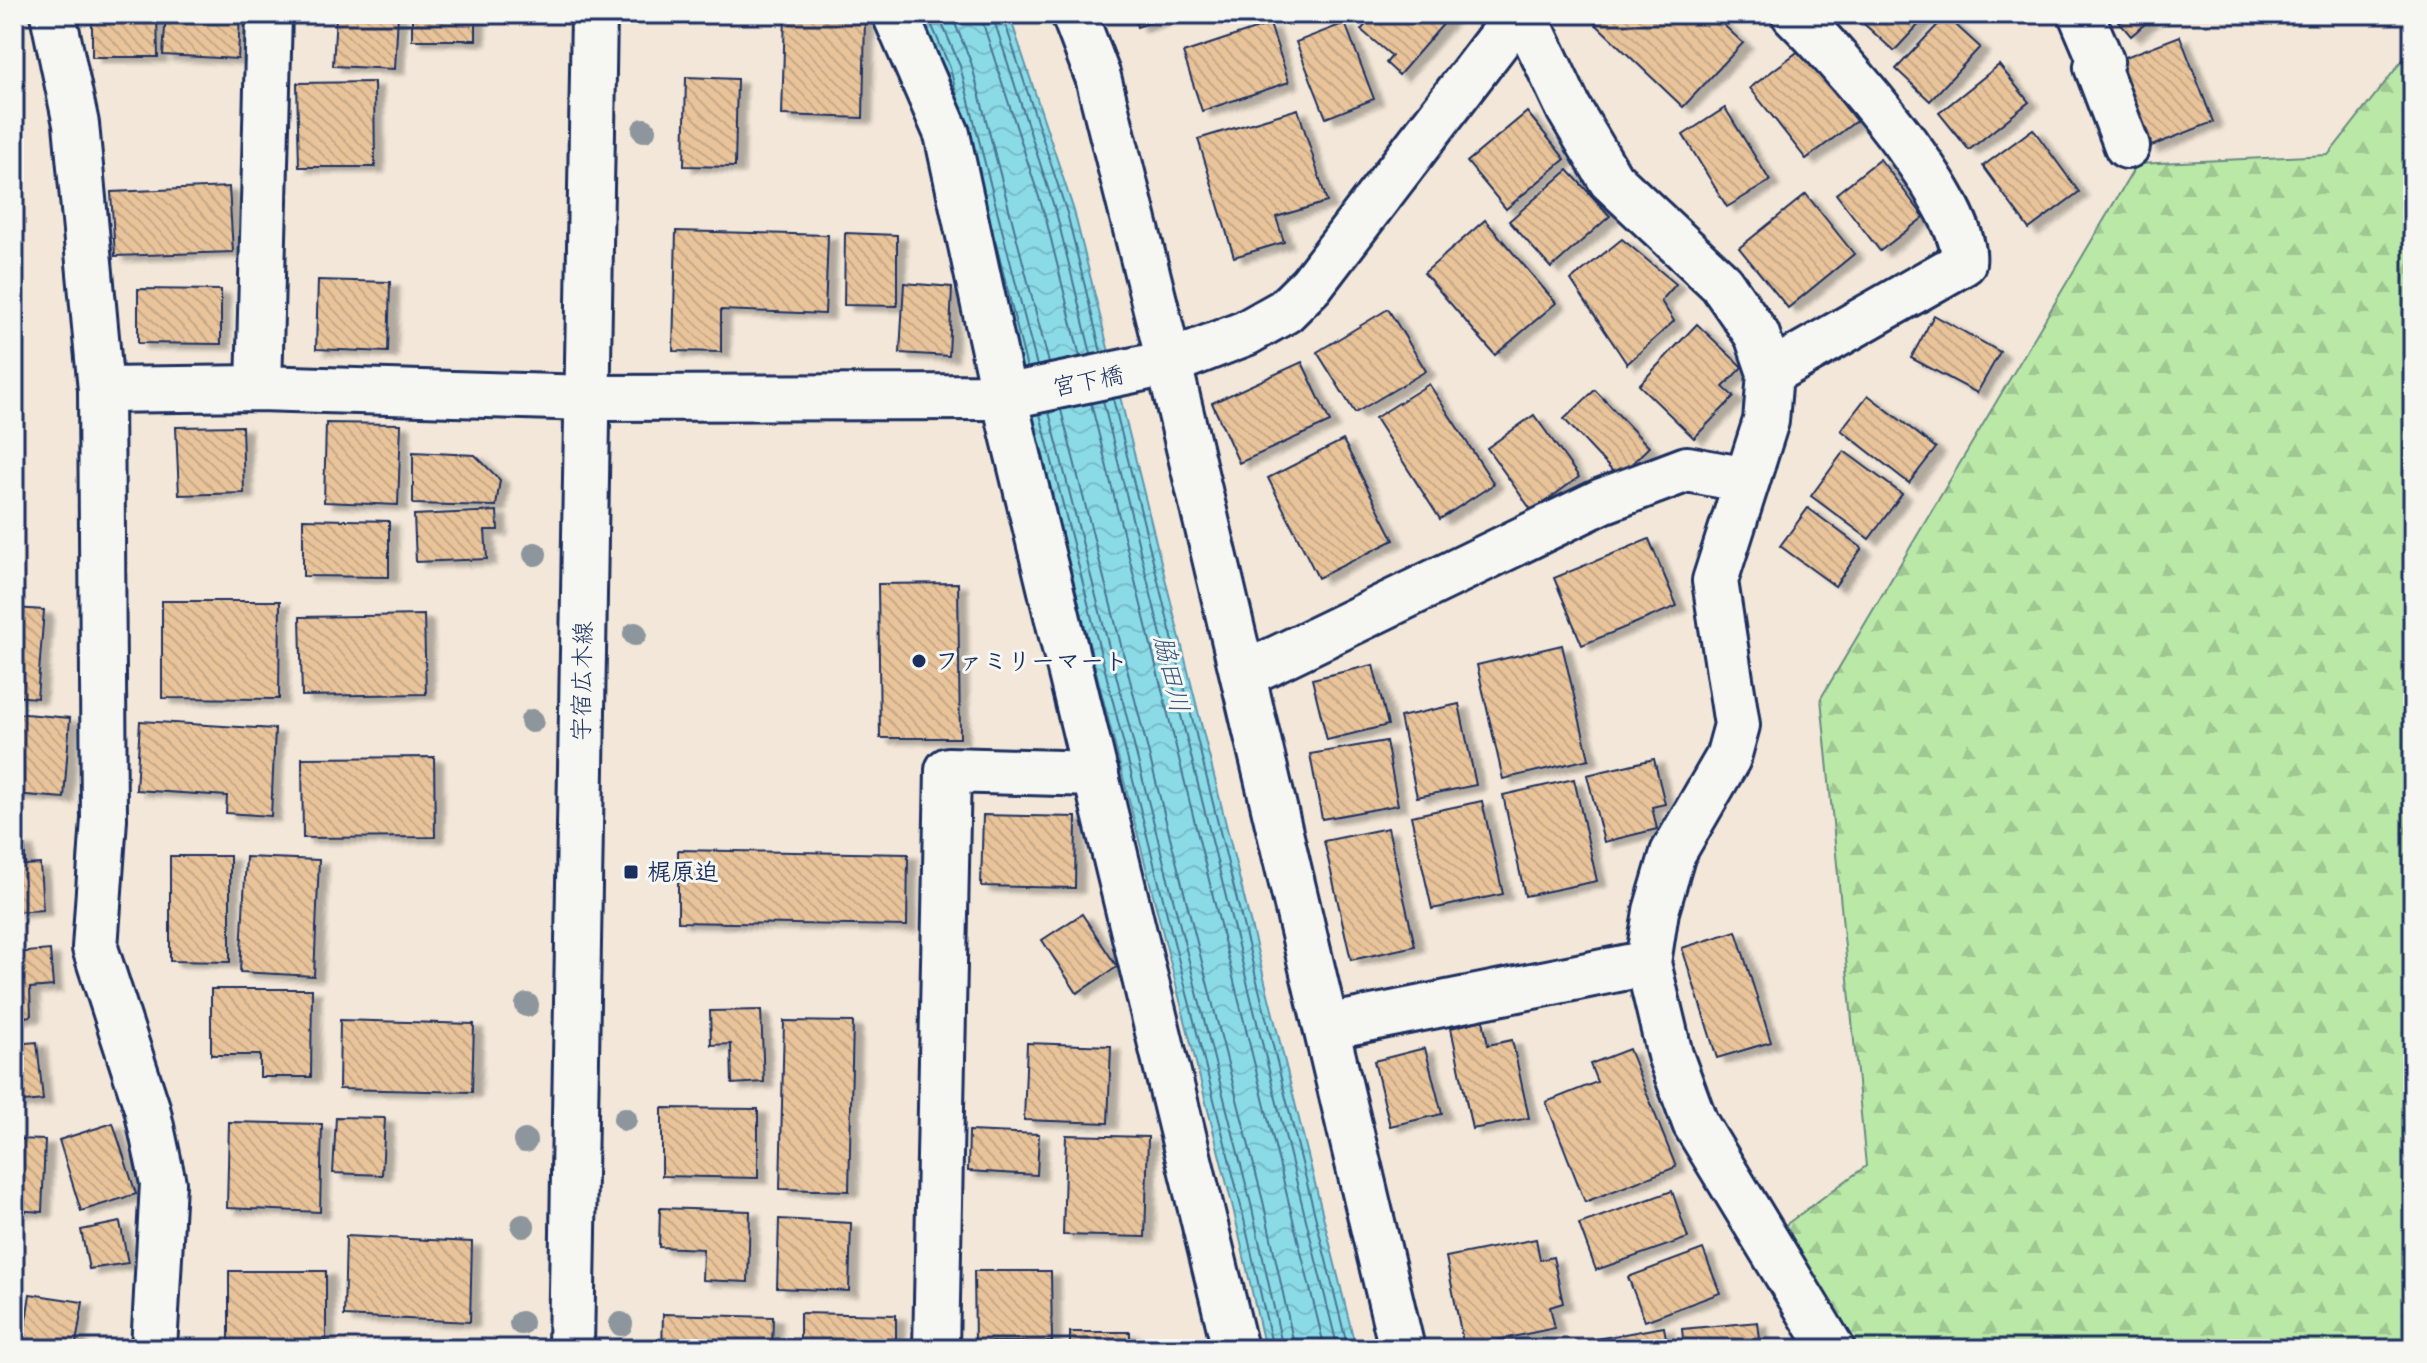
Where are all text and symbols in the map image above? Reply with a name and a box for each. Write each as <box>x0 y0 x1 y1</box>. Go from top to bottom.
street label: 宮下橋 <box>1050 358 1126 402</box>
street label: 宇宿広木線 <box>565 621 597 741</box>
water label: 脇田川 <box>1148 632 1197 716</box>
place label: ファミリーマート <box>935 645 1128 675</box>
marker: ファミリーマート <box>910 652 928 670</box>
place label: 梶原迫 <box>647 856 719 886</box>
marker: 梶原迫 <box>622 863 640 881</box>

